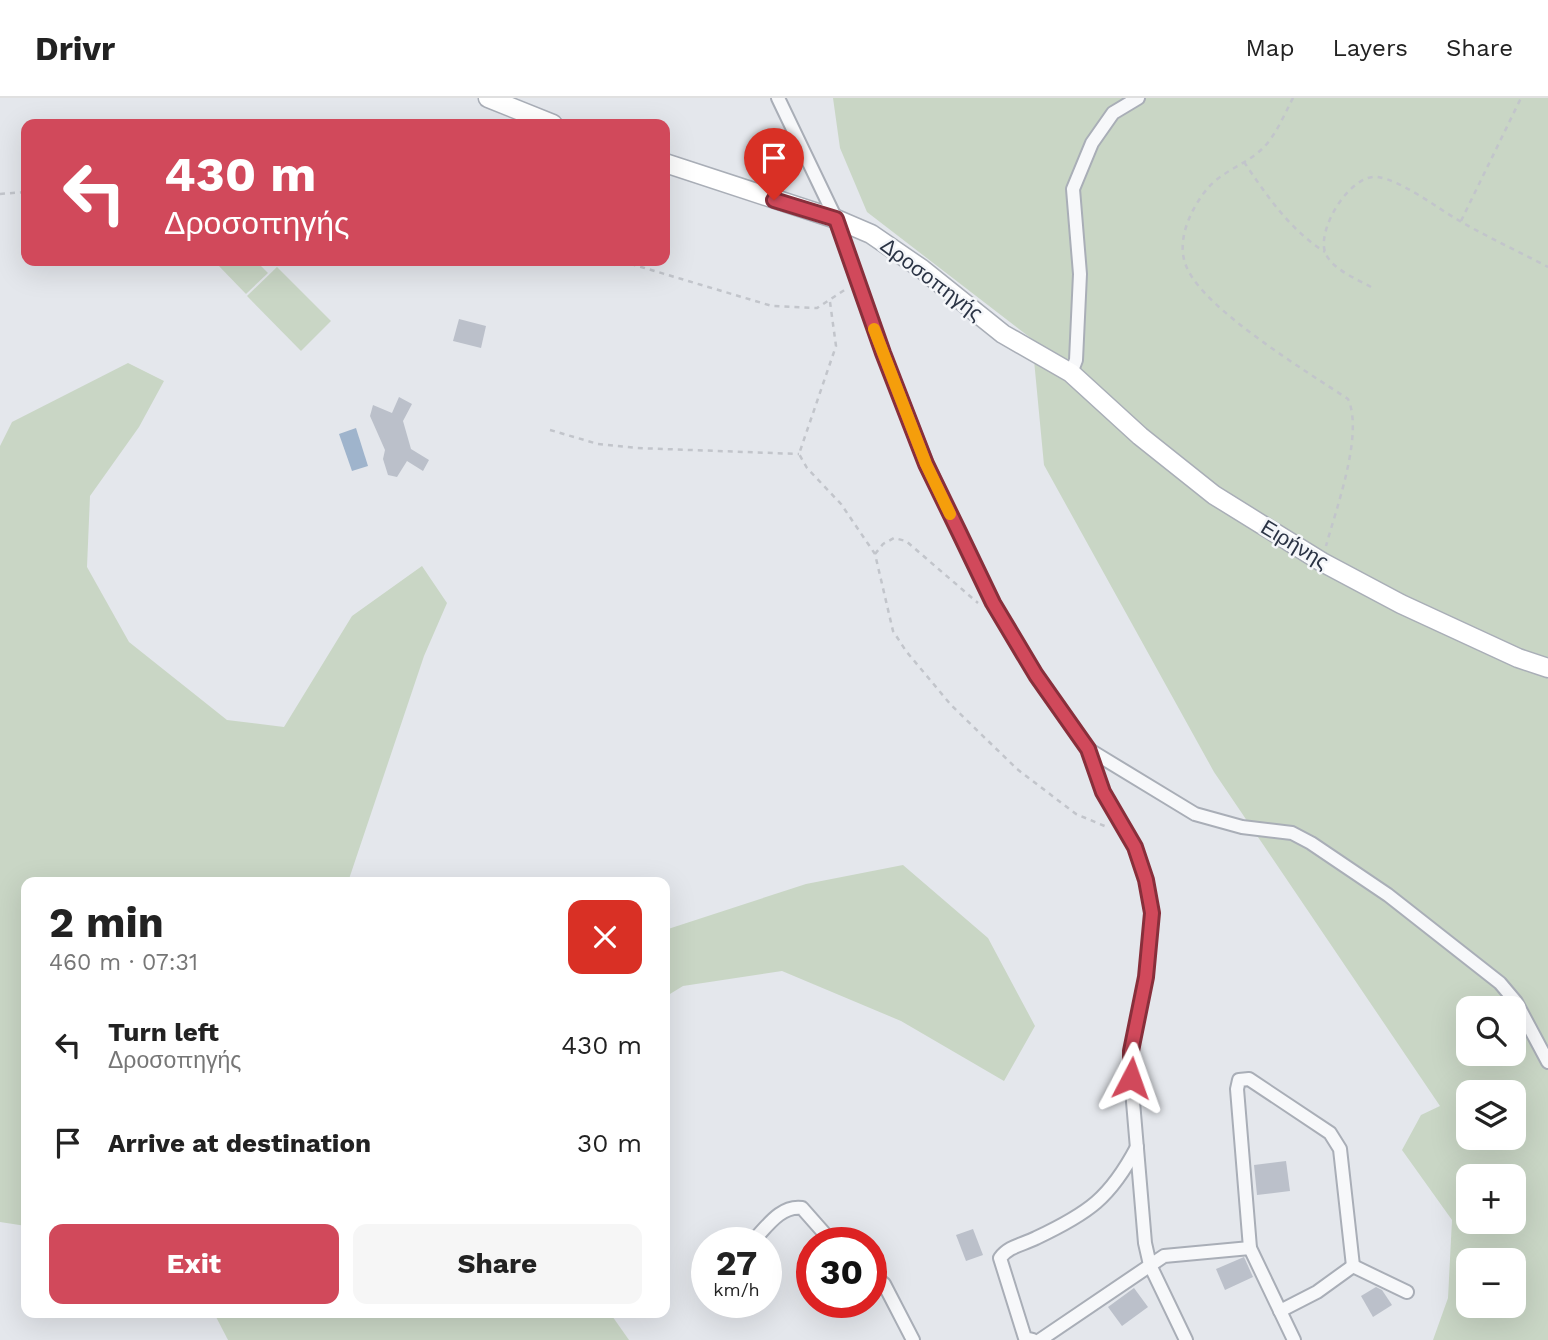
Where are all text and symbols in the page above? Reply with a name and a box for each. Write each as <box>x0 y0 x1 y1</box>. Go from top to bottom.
text: Drivr <box>35 29 115 68</box>
text: Map <box>1246 34 1294 62</box>
text: Layers <box>1332 34 1408 62</box>
text: Share <box>1446 34 1513 62</box>
pin <box>744 128 804 200</box>
icon: arrive <box>755 139 793 177</box>
text: 430 m <box>164 145 316 203</box>
icon: left <box>49 147 140 238</box>
text: Δροσοπηγής <box>164 204 350 242</box>
street label: Δροσοπηγής <box>876 232 988 326</box>
street label: Ειρήνης <box>1257 514 1333 574</box>
text: 2 min <box>49 898 164 947</box>
button: close <box>568 900 642 974</box>
text: 460 m · 07:31 <box>49 949 198 976</box>
map controls <box>1456 996 1526 1318</box>
button: search <box>1456 996 1526 1066</box>
text: Turn left <box>108 1017 219 1047</box>
icon: left <box>49 1026 87 1064</box>
text: 430 m <box>561 1030 642 1060</box>
position arrow <box>1094 1041 1168 1115</box>
text: Δροσοπηγής <box>108 1047 241 1074</box>
button: layers <box>1456 1080 1526 1150</box>
icon: arrive <box>49 1124 87 1162</box>
text: Arrive at destination <box>108 1128 371 1158</box>
text: 30 m <box>577 1128 642 1158</box>
button: + <box>1456 1164 1526 1234</box>
button: Exit <box>49 1224 339 1304</box>
button: Share <box>353 1224 642 1304</box>
speed limit sign: 30 <box>796 1227 887 1318</box>
text: 27 <box>716 1242 757 1284</box>
button: − <box>1456 1248 1526 1318</box>
text: km/h <box>713 1279 760 1300</box>

